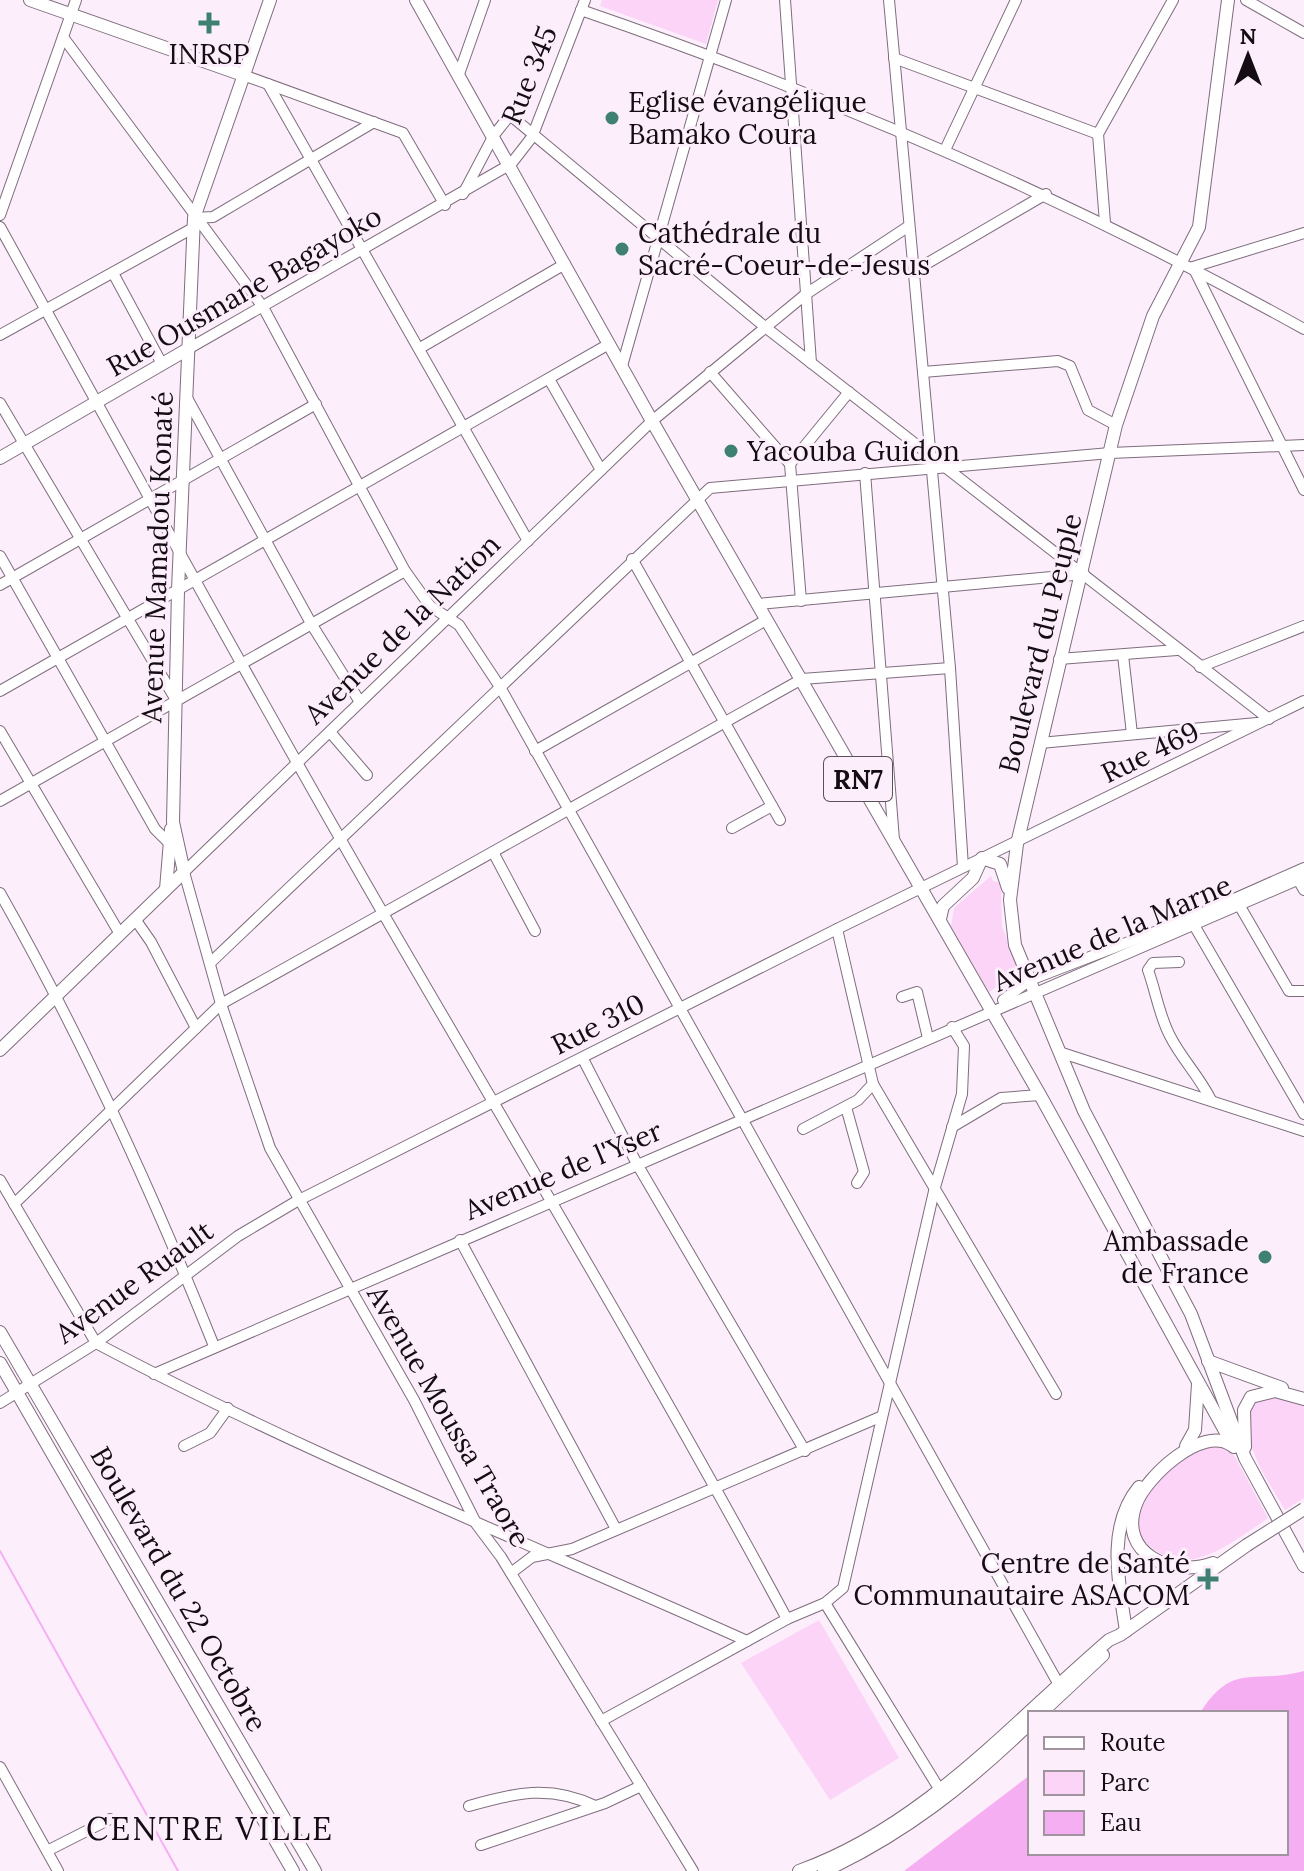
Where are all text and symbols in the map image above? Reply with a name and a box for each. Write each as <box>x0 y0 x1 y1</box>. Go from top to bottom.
marker: INRSP <box>198 12 220 34</box>
north arrow <box>1208 16 1288 96</box>
street label: Rue 345 <box>493 21 565 129</box>
text: N <box>1239 22 1257 50</box>
place label: INRSP <box>168 36 250 72</box>
place label: Eglise évangélique Bamako Coura <box>628 84 867 152</box>
marker: Eglise évangélique Bamako Coura <box>603 109 621 127</box>
street label: Rue Ousmane Bagayoko <box>100 198 388 384</box>
place label: Cathédrale du Sacré-Coeur-de-Jesus <box>638 215 930 283</box>
marker: Cathédrale du Sacré-Coeur-de-Jesus <box>613 240 631 258</box>
street label: Avenue Mamadou Konaté <box>133 391 181 724</box>
place label: Yacouba Guidon <box>746 433 960 469</box>
marker: Yacouba Guidon <box>722 442 740 460</box>
street label: Boulevard du Peuple <box>990 509 1090 777</box>
street label: Avenue de la Nation <box>296 526 508 732</box>
street label: Rue 469 <box>1095 713 1205 791</box>
road number: RN7 <box>824 757 892 801</box>
street label: Avenue de la Marne <box>986 867 1237 1000</box>
street label: Rue 310 <box>545 985 651 1063</box>
street label: Avenue de l'Yser <box>458 1112 667 1228</box>
street label: Avenue Ruault <box>47 1213 220 1352</box>
place label: Ambassade de France <box>1102 1223 1249 1291</box>
marker: Ambassade de France <box>1256 1248 1274 1266</box>
street label: Avenue Moussa Traore <box>359 1278 539 1553</box>
street label: Boulevard du 22 Octobre <box>83 1440 275 1738</box>
place label: Centre de Santé Communautaire ASACOM <box>853 1545 1190 1613</box>
marker: Centre de Santé Communautaire ASACOM <box>1197 1568 1219 1590</box>
legend <box>1028 1711 1288 1855</box>
text: Route <box>1100 1727 1166 1758</box>
text: Parc <box>1100 1767 1150 1798</box>
text: Eau <box>1100 1807 1142 1838</box>
district label: CENTRE VILLE <box>86 1808 334 1849</box>

